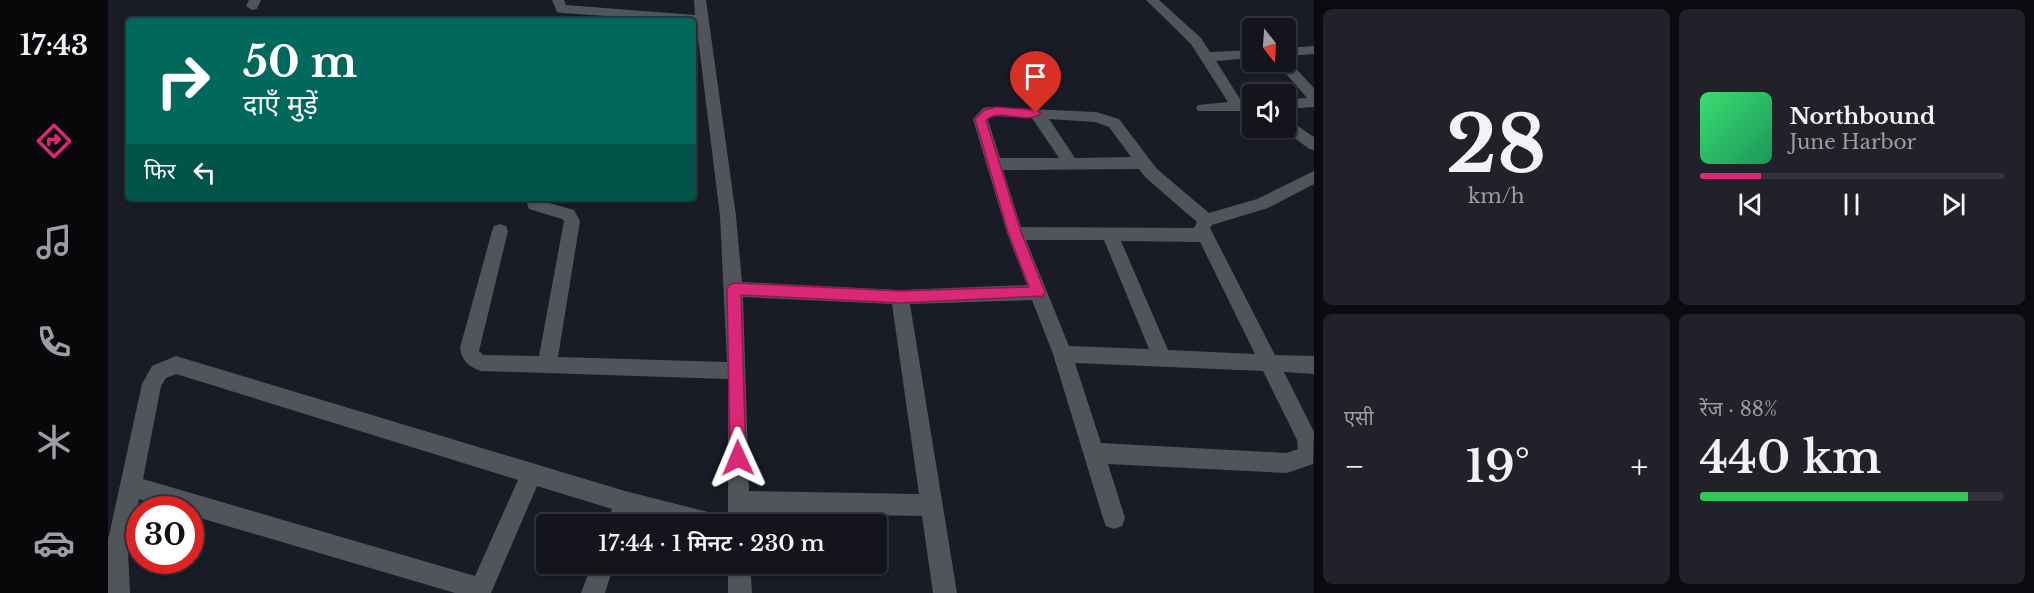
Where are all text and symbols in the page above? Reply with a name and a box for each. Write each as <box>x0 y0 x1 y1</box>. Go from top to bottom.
north arrow <box>1242 18 1296 72</box>
map controls <box>1242 18 1296 138</box>
text: 17:43 <box>20 29 88 62</box>
text: 50 m <box>243 36 357 88</box>
icon: right <box>144 42 222 120</box>
pin <box>1010 51 1061 113</box>
icon: arrive <box>1019 60 1052 93</box>
button: sound <box>1242 84 1296 138</box>
text: दाएँ मुड़ें <box>243 88 318 121</box>
text: 28 <box>1446 96 1546 193</box>
text: Northbound <box>1790 103 1935 130</box>
icon: directions <box>33 120 75 162</box>
text: June Harbor <box>1790 130 1916 154</box>
icon: left <box>188 156 221 189</box>
text: फिर <box>144 158 176 185</box>
text: km/h <box>1468 184 1525 208</box>
icon: previous <box>1734 188 1767 221</box>
icon: pause <box>1835 188 1868 221</box>
icon: next <box>1937 188 1970 221</box>
icon: music <box>33 221 75 263</box>
icon: phone <box>33 321 75 363</box>
text: रेंज · 88% <box>1700 397 1777 421</box>
text: एसी <box>1344 406 1374 430</box>
icon: climate <box>33 421 75 463</box>
position arrow <box>706 426 770 490</box>
text: 440 km <box>1700 429 1881 485</box>
text: 19° <box>1465 438 1530 494</box>
text: − <box>1344 446 1365 487</box>
text: + <box>1630 446 1648 487</box>
speed limit sign: 30 <box>126 496 204 574</box>
icon: car <box>33 522 75 564</box>
text: 17:44 · 1 मिनट · 230 m <box>598 530 825 557</box>

